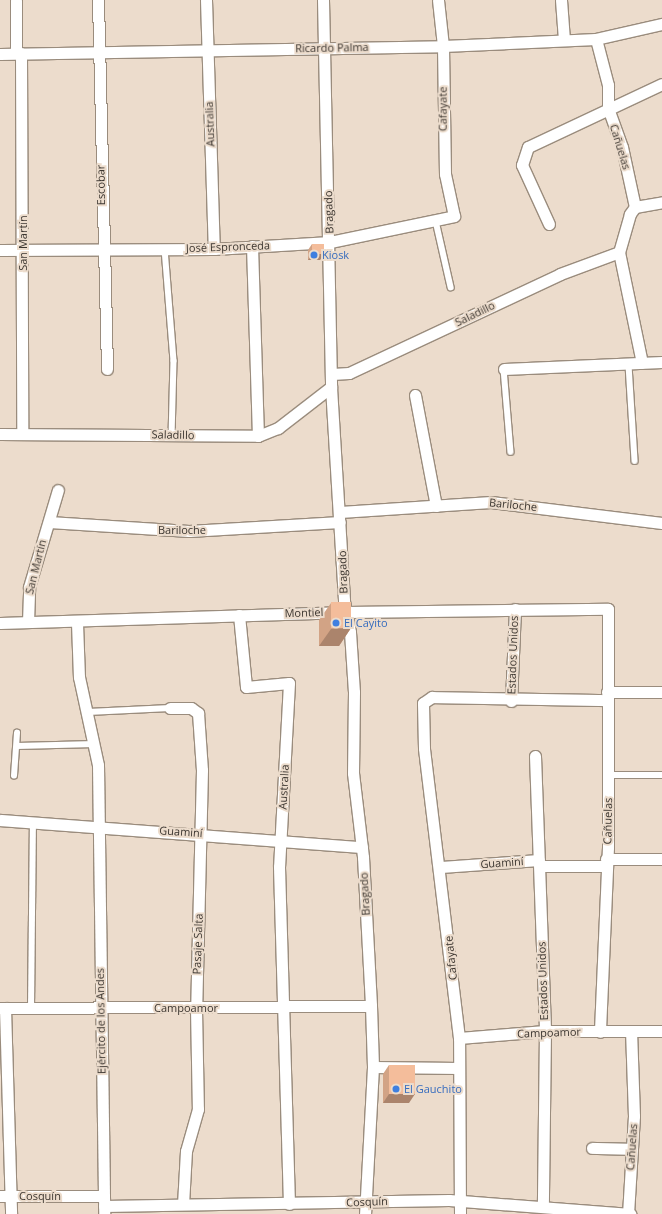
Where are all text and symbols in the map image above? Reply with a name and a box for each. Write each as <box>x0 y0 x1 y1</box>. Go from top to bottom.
street label: Ricardo Palma <box>295 41 369 55</box>
street label: Cafayate <box>436 87 450 131</box>
street label: Australia <box>203 101 217 147</box>
street label: Cañuelas <box>607 123 633 171</box>
street label: Escobar <box>94 165 108 205</box>
street label: Bragado <box>322 190 336 234</box>
street label: San Martín <box>16 215 30 271</box>
street label: José Espronceda <box>186 239 270 255</box>
place label: Kiosk <box>322 248 349 262</box>
marker: Kiosk <box>309 250 319 260</box>
street label: Saladillo <box>453 299 497 329</box>
street label: Saladillo <box>152 428 194 442</box>
street label: Bariloche <box>488 496 538 514</box>
street label: Bariloche <box>158 523 206 537</box>
street label: San Martín <box>23 538 49 596</box>
street label: Bragado <box>336 550 350 594</box>
street label: Montiel <box>284 606 324 620</box>
street label: Estados Unidos <box>505 615 521 695</box>
place label: El Cayito <box>344 616 388 630</box>
marker: El Cayito <box>331 618 341 628</box>
street label: Australia <box>276 764 292 810</box>
street label: Cañuelas <box>601 797 615 845</box>
street label: Guaminí <box>159 824 203 840</box>
street label: Guaminí <box>480 855 524 871</box>
street label: Bragado <box>357 872 373 916</box>
street label: Pasaje Salta <box>190 913 206 975</box>
street label: Cafayate <box>442 935 460 981</box>
street label: Estados Unidos <box>535 941 551 1021</box>
street label: Ejército de los Andes <box>93 968 109 1074</box>
street label: Campoamor <box>154 1001 218 1015</box>
street label: Campoamor <box>517 1025 581 1041</box>
place label: El Gauchito <box>404 1082 462 1096</box>
marker: El Gauchito <box>391 1084 401 1094</box>
street label: Cañuelas <box>624 1123 640 1171</box>
street label: Cosquín <box>19 1189 61 1203</box>
street label: Cosquín <box>346 1195 388 1209</box>

